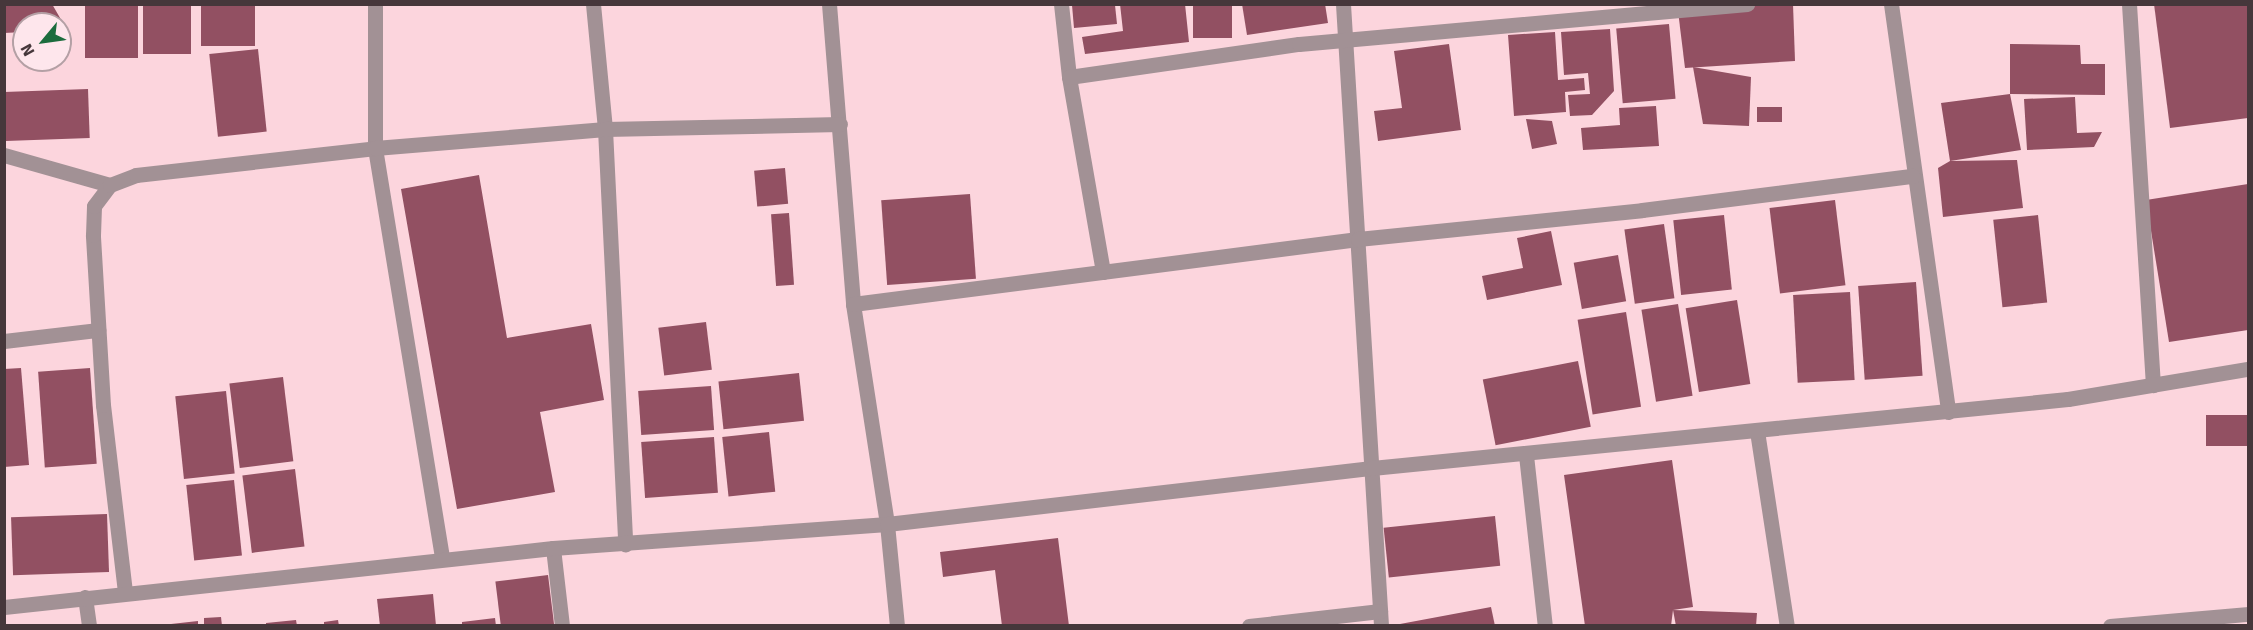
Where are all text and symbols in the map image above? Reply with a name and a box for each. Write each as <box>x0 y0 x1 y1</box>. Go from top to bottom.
north arrow <box>12 12 72 72</box>
text: N <box>17 40 39 59</box>

